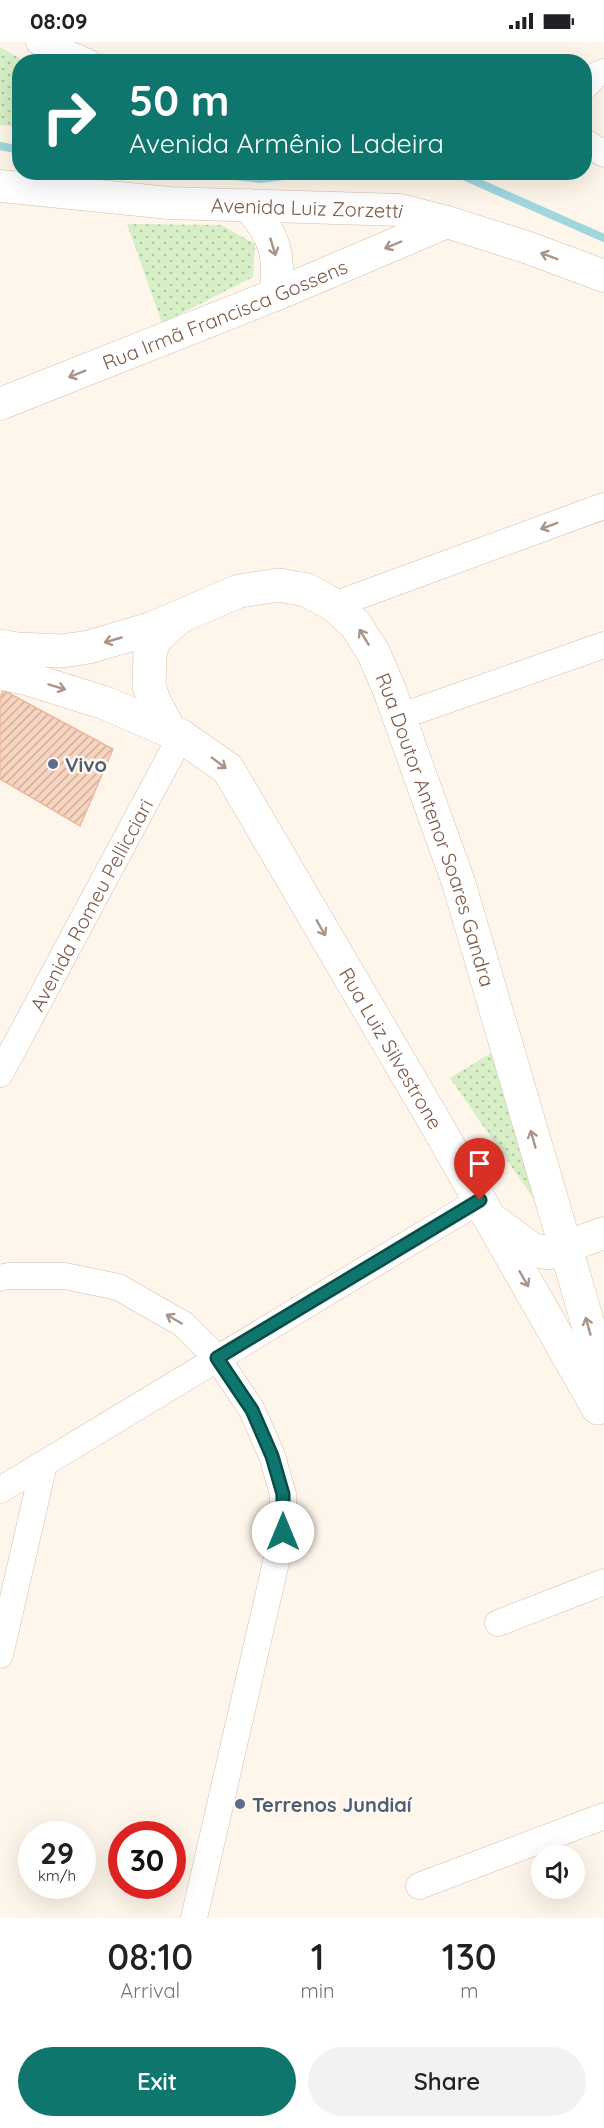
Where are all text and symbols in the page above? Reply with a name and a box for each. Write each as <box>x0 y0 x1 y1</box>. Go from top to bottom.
text: 08:09 <box>30 7 88 35</box>
text: 50 m <box>129 74 229 127</box>
icon: right <box>30 78 108 156</box>
text: Avenida Armênio Ladeira <box>129 126 444 160</box>
street label: Avenida Luiz Zorzetti <box>211 192 406 223</box>
one-way arrow <box>268 237 279 256</box>
one-way arrow <box>385 240 403 251</box>
one-way arrow <box>540 249 559 260</box>
street label: Rua Irmã Francisca Gossens <box>99 253 351 375</box>
one-way arrow <box>68 369 87 380</box>
one-way arrow <box>540 522 559 533</box>
one-way arrow <box>357 629 369 646</box>
one-way arrow <box>104 635 123 646</box>
street label: Rua Doutor Antenor Soares Gandra <box>371 669 501 989</box>
one-way arrow <box>47 683 66 694</box>
place label: Vivo <box>65 752 107 777</box>
one-way arrow <box>211 756 227 769</box>
marker: Vivo <box>46 757 60 771</box>
street label: Avenida Romeu Pellicciari <box>24 794 158 1015</box>
one-way arrow <box>316 919 328 936</box>
street label: Rua Luiz Silvestrone <box>334 963 449 1133</box>
one-way arrow <box>527 1130 538 1149</box>
pin <box>454 1138 505 1200</box>
icon: arrive <box>463 1147 496 1180</box>
one-way arrow <box>519 1269 530 1287</box>
one-way arrow <box>166 1313 183 1325</box>
one-way arrow <box>582 1317 593 1336</box>
position arrow <box>251 1500 315 1564</box>
place label: Terrenos Jundiaí <box>252 1792 413 1817</box>
marker: Terrenos Jundiaí <box>233 1797 247 1811</box>
speed limit sign: 30 <box>108 1821 186 1899</box>
text: 29 <box>40 1834 74 1872</box>
map controls <box>531 1845 585 1899</box>
button: sound <box>531 1845 585 1899</box>
text: km/h <box>38 1866 76 1885</box>
text: 08:10 <box>107 1934 193 1979</box>
text: 1 <box>311 1934 324 1979</box>
text: 130 <box>442 1934 497 1979</box>
text: Arrival <box>120 1978 180 2003</box>
text: min <box>301 1978 335 2003</box>
text: m <box>460 1978 478 2003</box>
button: Exit <box>18 2047 296 2116</box>
button: Share <box>308 2047 586 2116</box>

